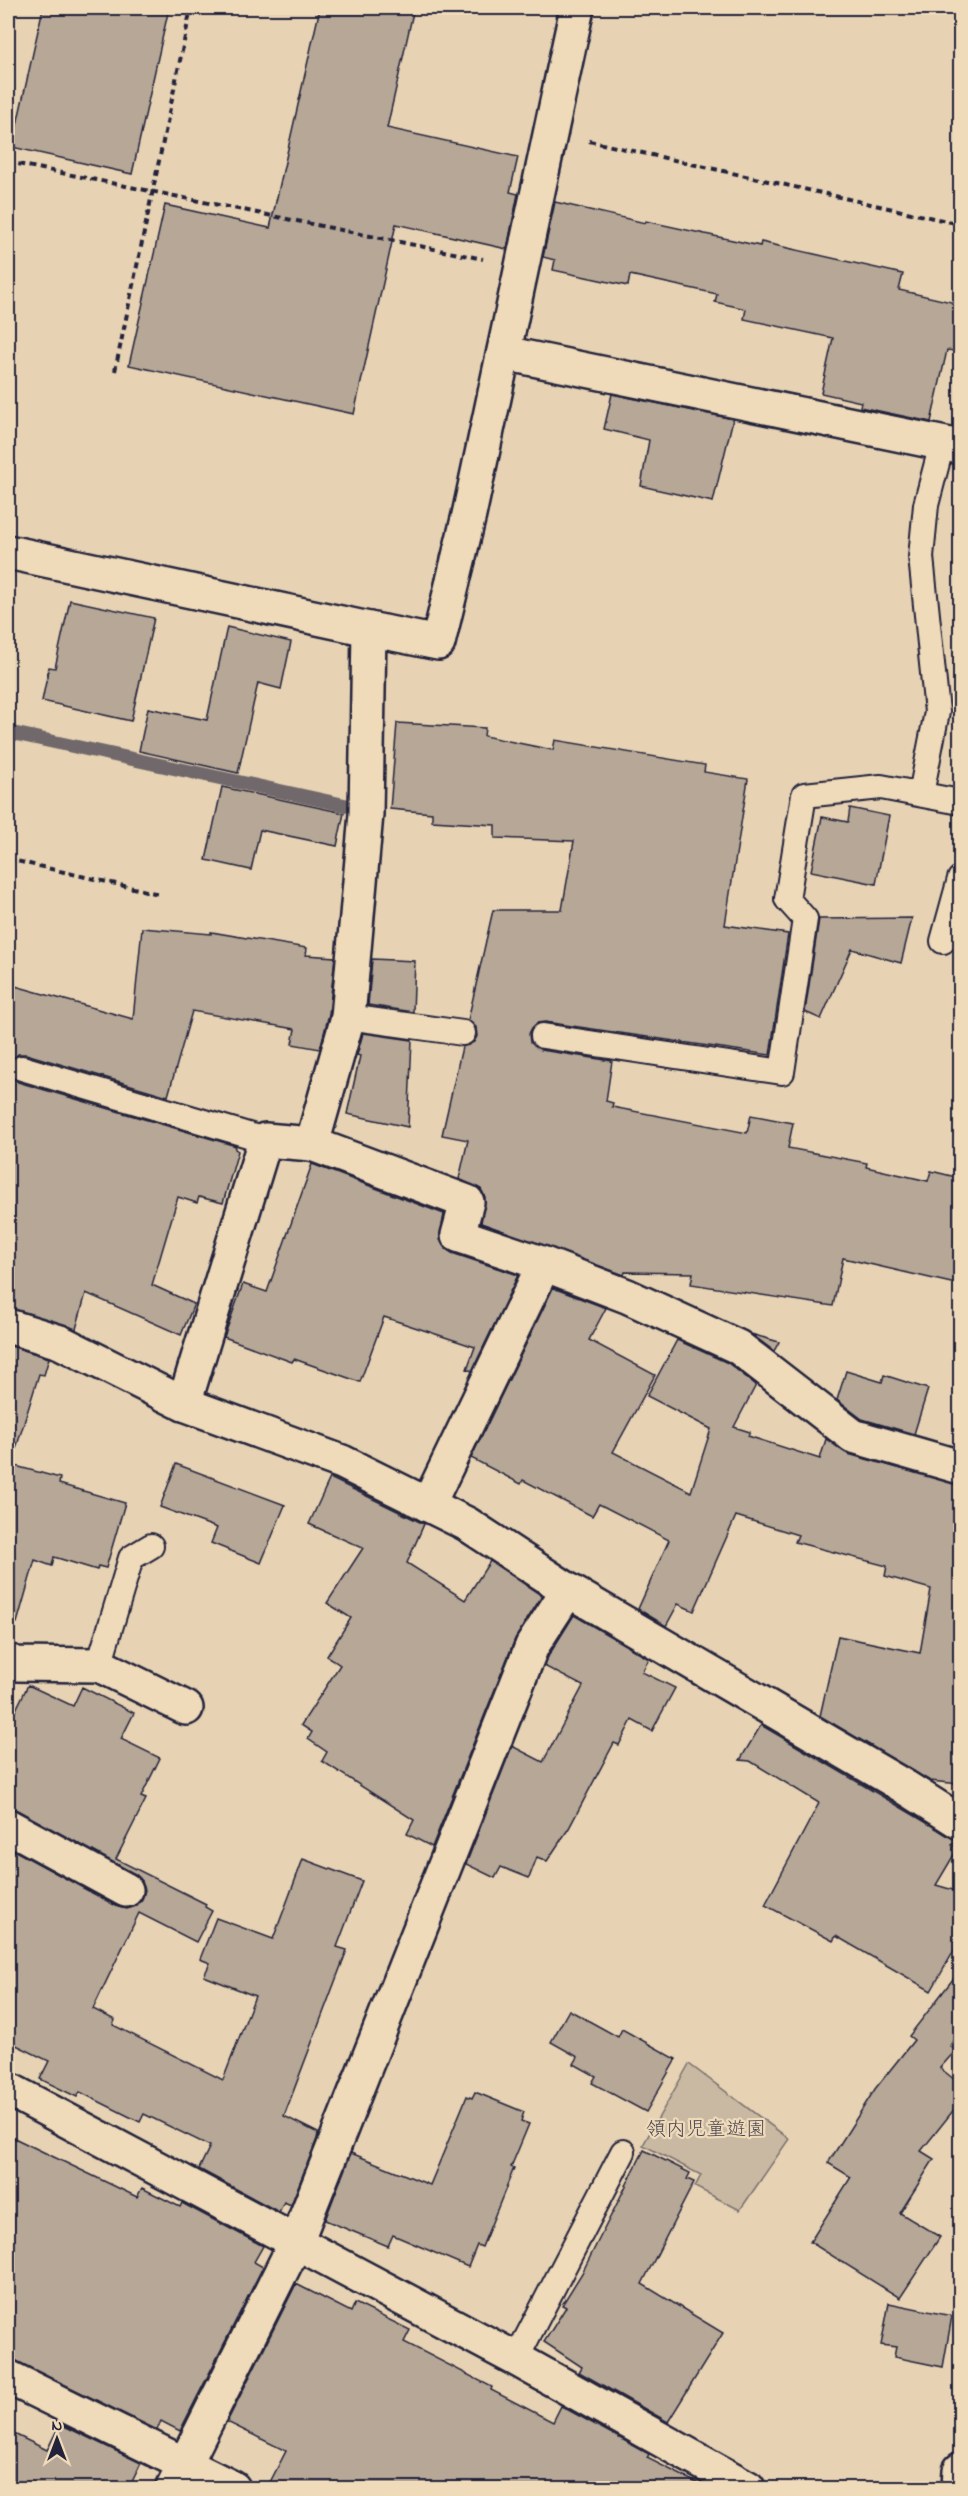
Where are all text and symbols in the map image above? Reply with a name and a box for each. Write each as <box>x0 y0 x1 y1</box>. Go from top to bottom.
park label: 領内児童遊園 <box>646 2116 766 2145</box>
north arrow <box>27 2409 87 2469</box>
text: N <box>52 2414 63 2438</box>

